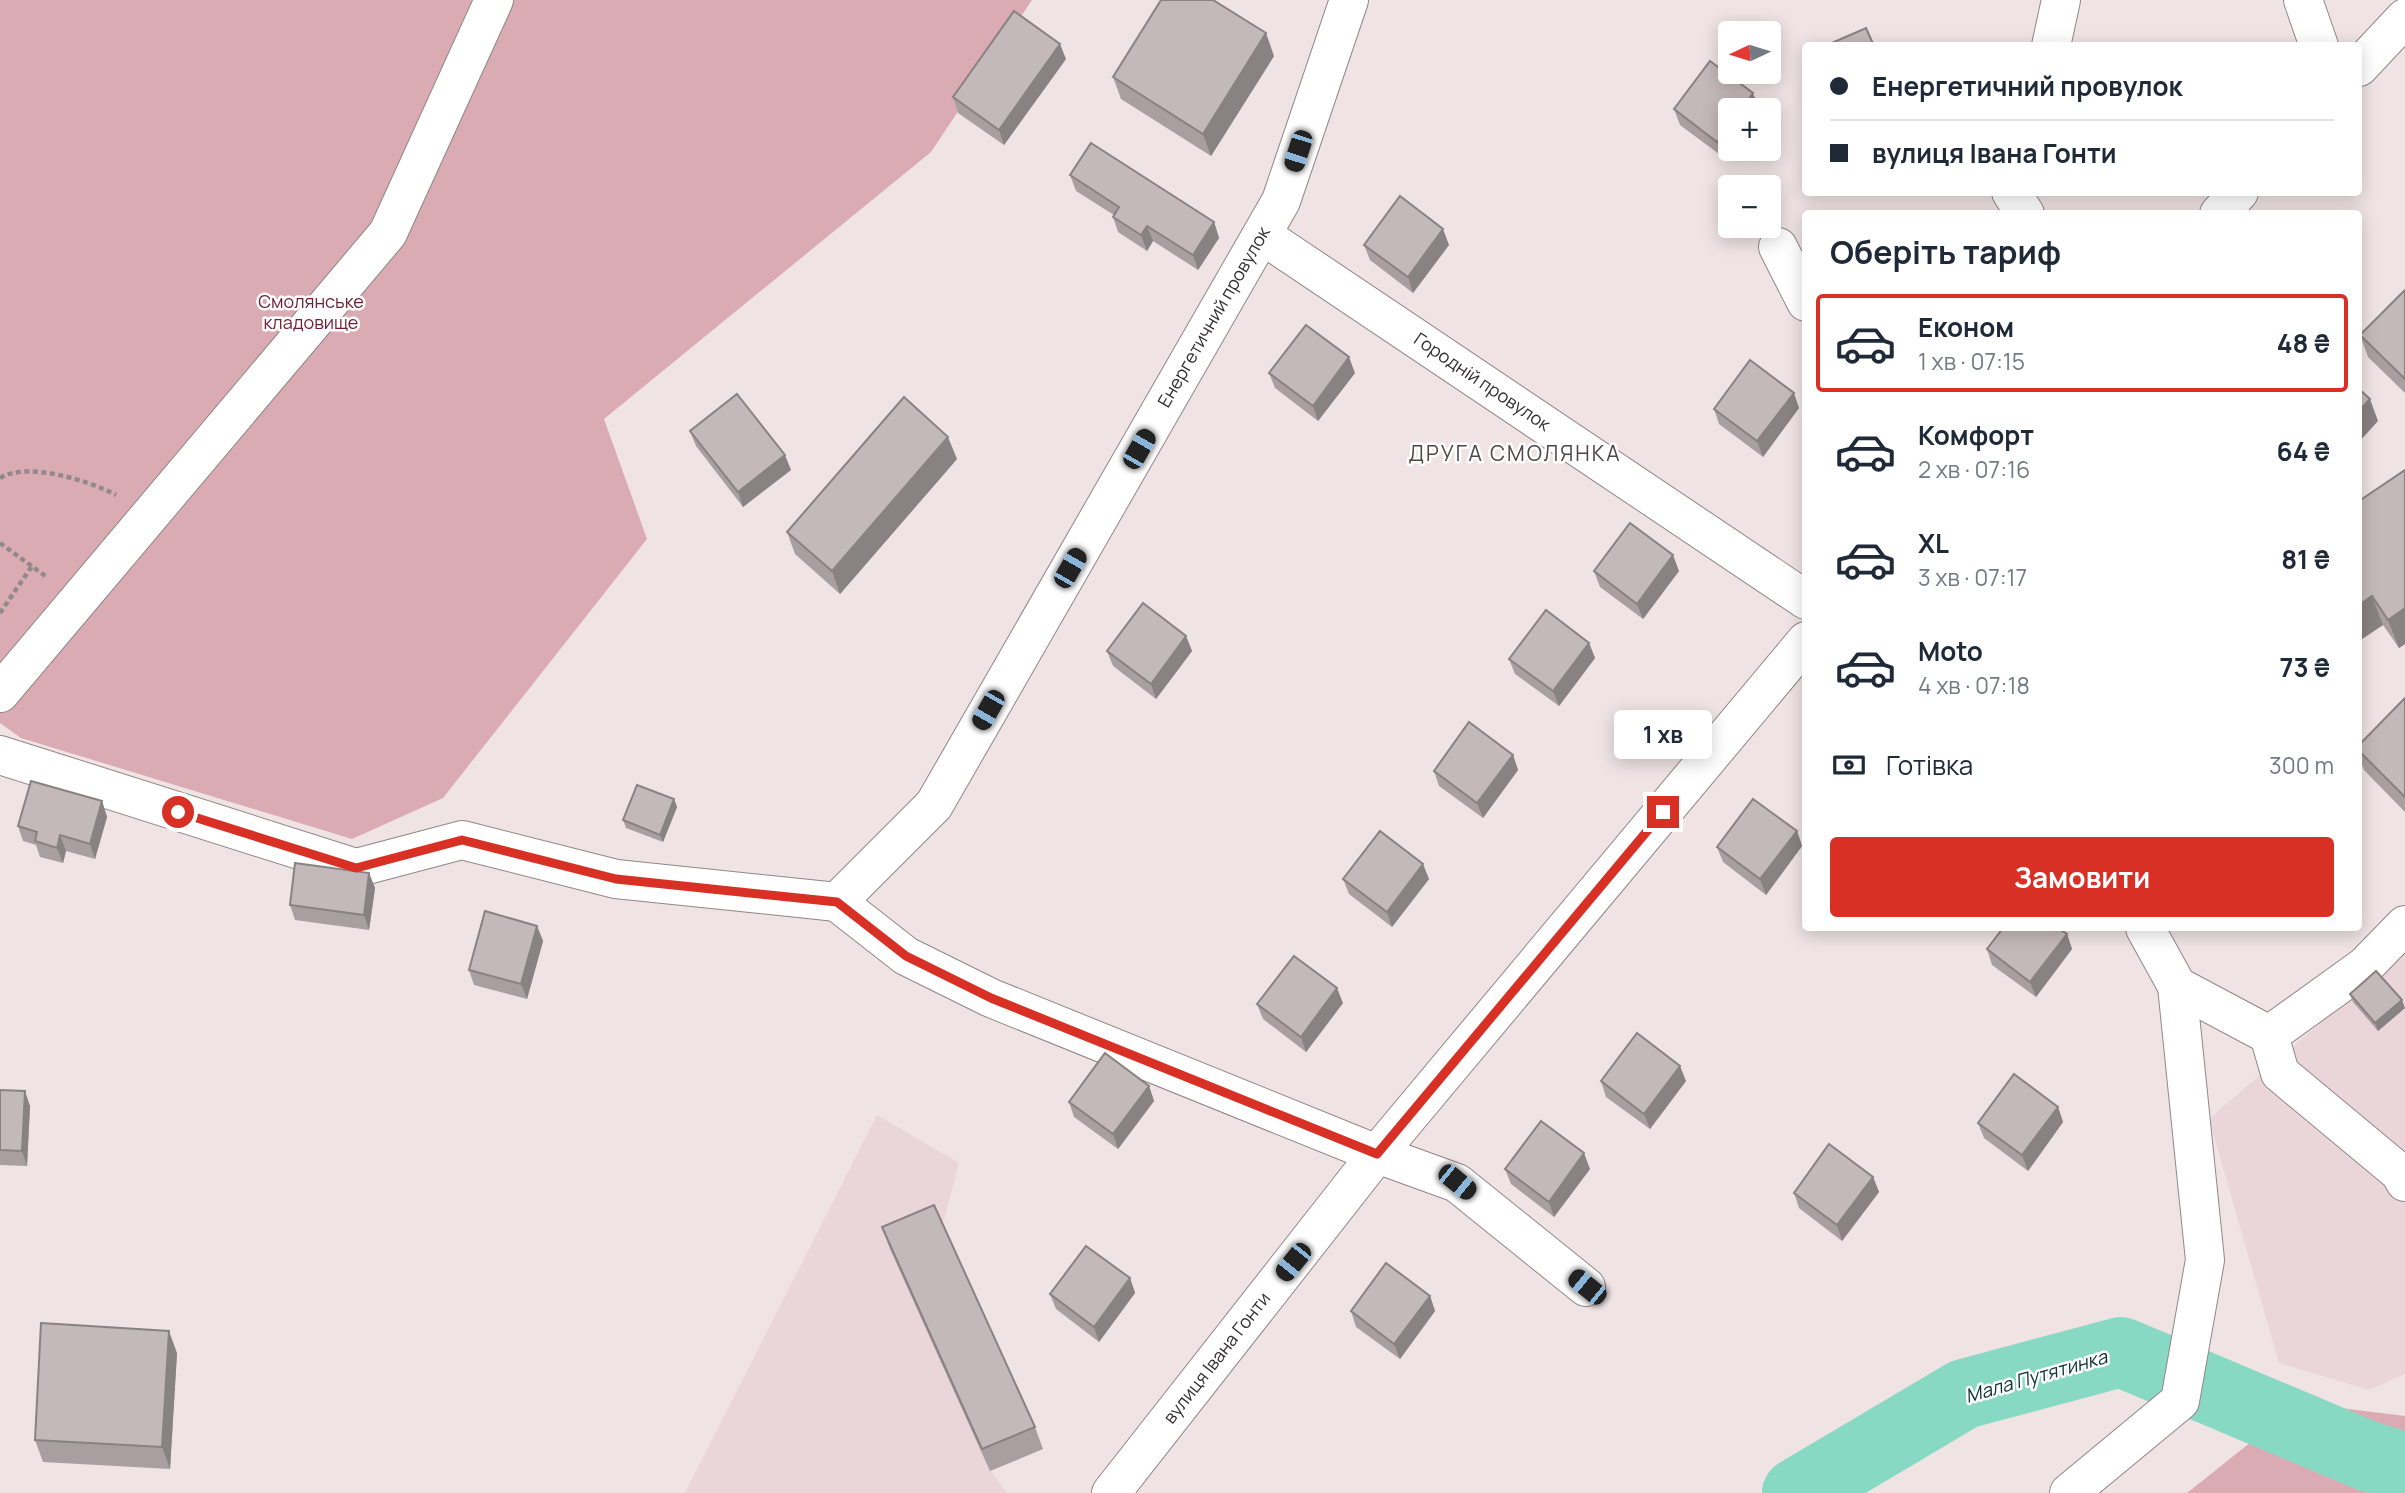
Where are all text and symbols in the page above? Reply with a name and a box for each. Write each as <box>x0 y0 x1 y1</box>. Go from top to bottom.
north arrow <box>1718 21 1782 84</box>
map controls <box>1718 21 1781 238</box>
text: Енергетичний провулок <box>1872 68 2183 104</box>
button: + <box>1718 98 1781 161</box>
car <box>1282 128 1315 174</box>
text: вулиця Івана Гонти <box>1872 135 2117 171</box>
button: − <box>1718 175 1781 238</box>
street label: Енергетичний провулок <box>1151 221 1275 411</box>
text: Оберіть тариф <box>1830 230 2061 274</box>
park label: Смолянське кладовище <box>258 289 364 334</box>
text: Економ <box>1918 309 2014 345</box>
icon: car <box>1834 312 1897 375</box>
text: 48 ₴ <box>2277 325 2330 361</box>
street label: Городній провулок <box>1410 327 1556 436</box>
text: 1 хв · 07:15 <box>1918 345 2025 377</box>
text: Комфорт <box>1918 417 2034 453</box>
icon: car <box>1834 420 1897 483</box>
car <box>1120 426 1159 472</box>
text: 64 ₴ <box>2277 433 2330 469</box>
district label: ДРУГА СМОЛЯНКА <box>1409 439 1622 467</box>
text: 2 хв · 07:16 <box>1918 453 2030 485</box>
text: XL <box>1918 525 1949 561</box>
icon: car <box>1834 528 1897 591</box>
text: 81 ₴ <box>2281 541 2330 577</box>
car <box>1051 545 1090 591</box>
text: 3 хв · 07:17 <box>1918 561 2027 593</box>
text: Moto <box>1918 633 1983 669</box>
icon: car <box>1834 636 1897 699</box>
text: 73 ₴ <box>2280 649 2330 685</box>
text: 4 хв · 07:18 <box>1918 669 2030 701</box>
car <box>969 687 1008 733</box>
callout: 1 хв <box>1614 710 1712 760</box>
text: 1 хв <box>1643 718 1683 750</box>
icon: cash <box>1830 746 1868 784</box>
text: Готівка <box>1886 747 1973 783</box>
text: 300 m <box>2269 749 2334 781</box>
route start <box>162 796 194 828</box>
route end <box>1647 796 1679 828</box>
button: Замовити <box>1830 837 2334 917</box>
car <box>1435 1161 1480 1203</box>
car <box>1272 1239 1315 1285</box>
car <box>1565 1266 1610 1308</box>
street label: вулиця Івана Гонти <box>1157 1287 1275 1428</box>
water label: Мала Путятинка <box>1962 1343 2111 1409</box>

